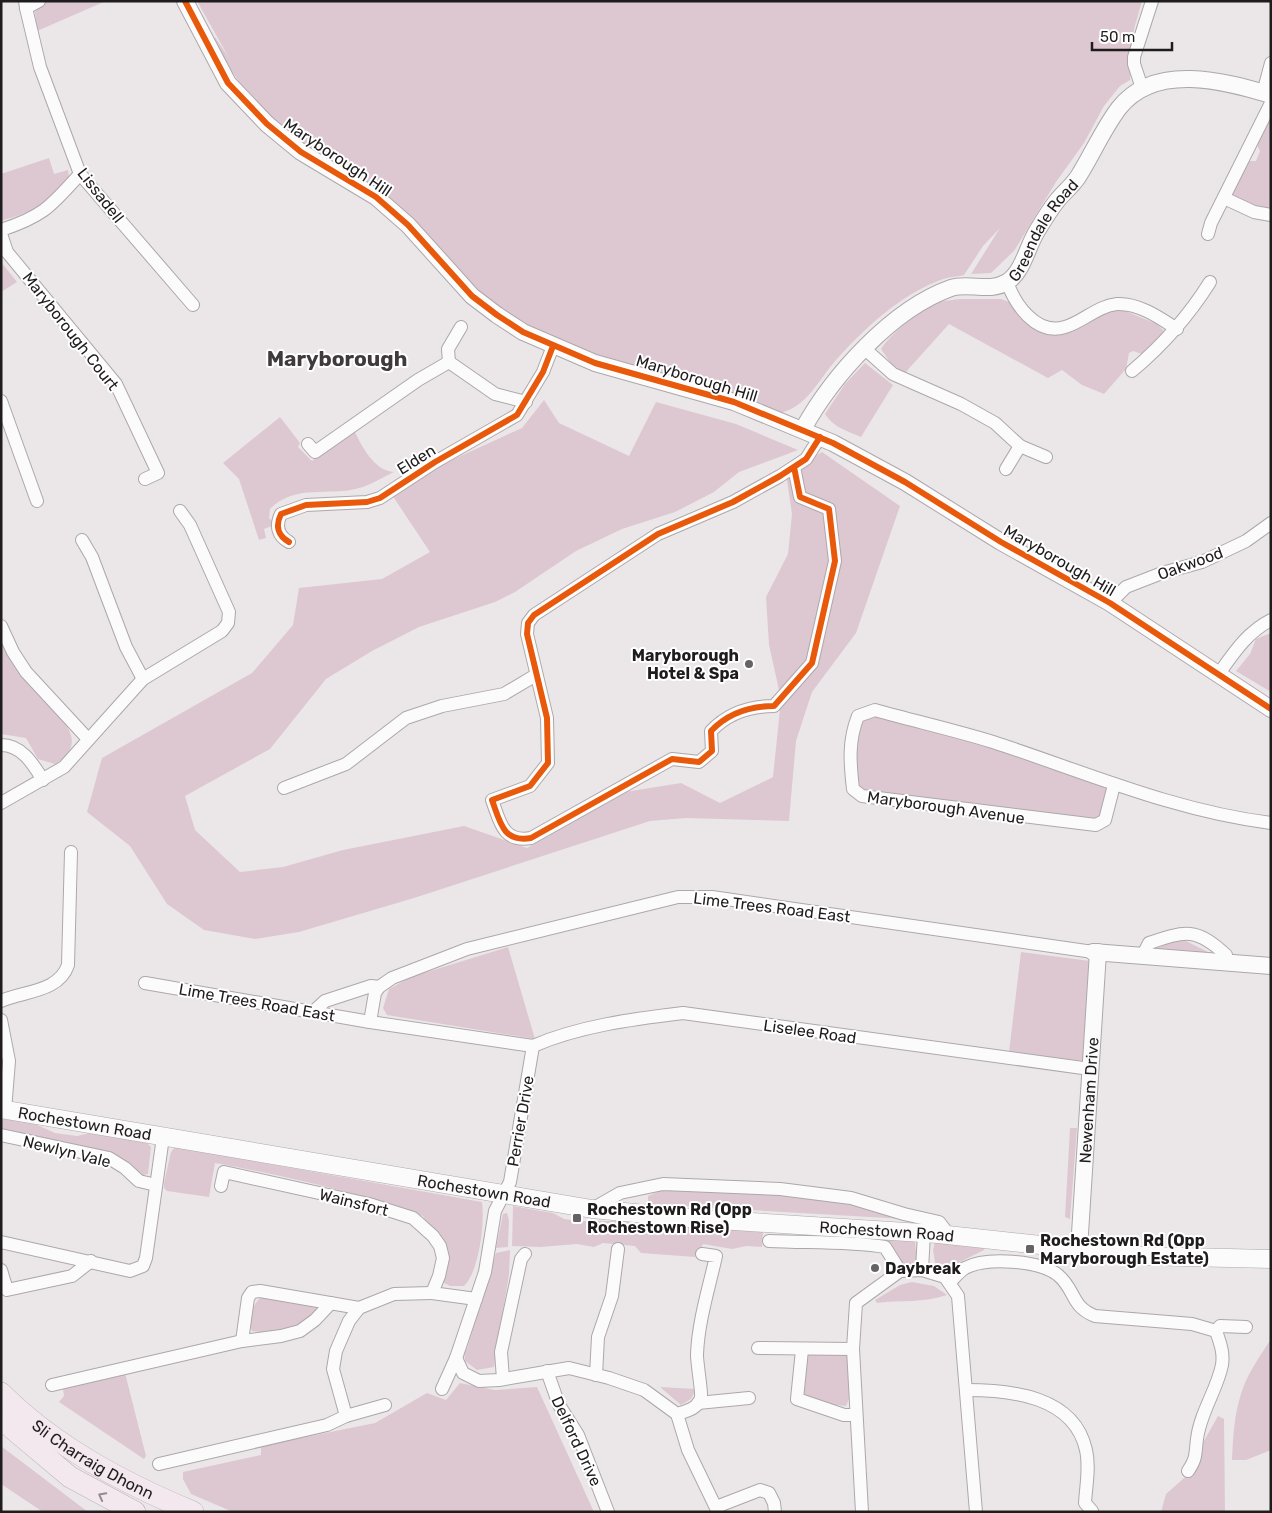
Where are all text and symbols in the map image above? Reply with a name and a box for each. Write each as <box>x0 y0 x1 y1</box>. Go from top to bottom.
scale bar <box>1092 20 1172 52</box>
text: 50 m <box>1100 28 1135 46</box>
street label: Maryborough Hill <box>280 114 395 201</box>
street label: Lissadell <box>73 164 128 226</box>
street label: Greendale Road <box>1004 175 1082 286</box>
street label: Maryborough Court <box>19 268 123 394</box>
district label: Maryborough <box>267 346 407 371</box>
street label: Maryborough Hill <box>634 351 760 406</box>
street label: Elden <box>394 440 439 479</box>
street label: Maryborough Hill <box>1000 521 1119 600</box>
street label: Oakwood <box>1155 543 1226 584</box>
place label: Maryborough Hotel & Spa <box>632 646 739 683</box>
marker: Maryborough Hotel & Spa <box>743 658 755 670</box>
street label: Maryborough Avenue <box>866 787 1026 828</box>
street label: Lime Trees Road East <box>692 888 852 927</box>
street label: Lime Trees Road East <box>177 979 336 1026</box>
street label: Liselee Road <box>762 1016 858 1047</box>
street label: Newenham Drive <box>1075 1037 1103 1164</box>
street label: Perrier Drive <box>503 1074 538 1168</box>
street label: Rochestown Road <box>17 1103 153 1144</box>
street label: Newlyn Vale <box>21 1131 113 1172</box>
street label: Rochestown Road <box>416 1171 552 1212</box>
street label: Wainsfort <box>317 1185 390 1220</box>
place label: Rochestown Rd (Opp Rochestown Rise) <box>587 1200 752 1237</box>
marker: Rochestown Rd (Opp Rochestown Rise) <box>571 1212 583 1224</box>
street label: Rochestown Road <box>819 1217 955 1246</box>
place label: Rochestown Rd (Opp Maryborough Estate) <box>1040 1231 1209 1268</box>
marker: Rochestown Rd (Opp Maryborough Estate) <box>1024 1243 1036 1255</box>
place label: Daybreak <box>885 1259 961 1278</box>
marker: Daybreak <box>869 1262 881 1274</box>
street label: Delford Drive <box>547 1393 606 1489</box>
street label: Sli Charraig Dhonn <box>28 1416 157 1503</box>
one-way arrow <box>98 1492 107 1502</box>

